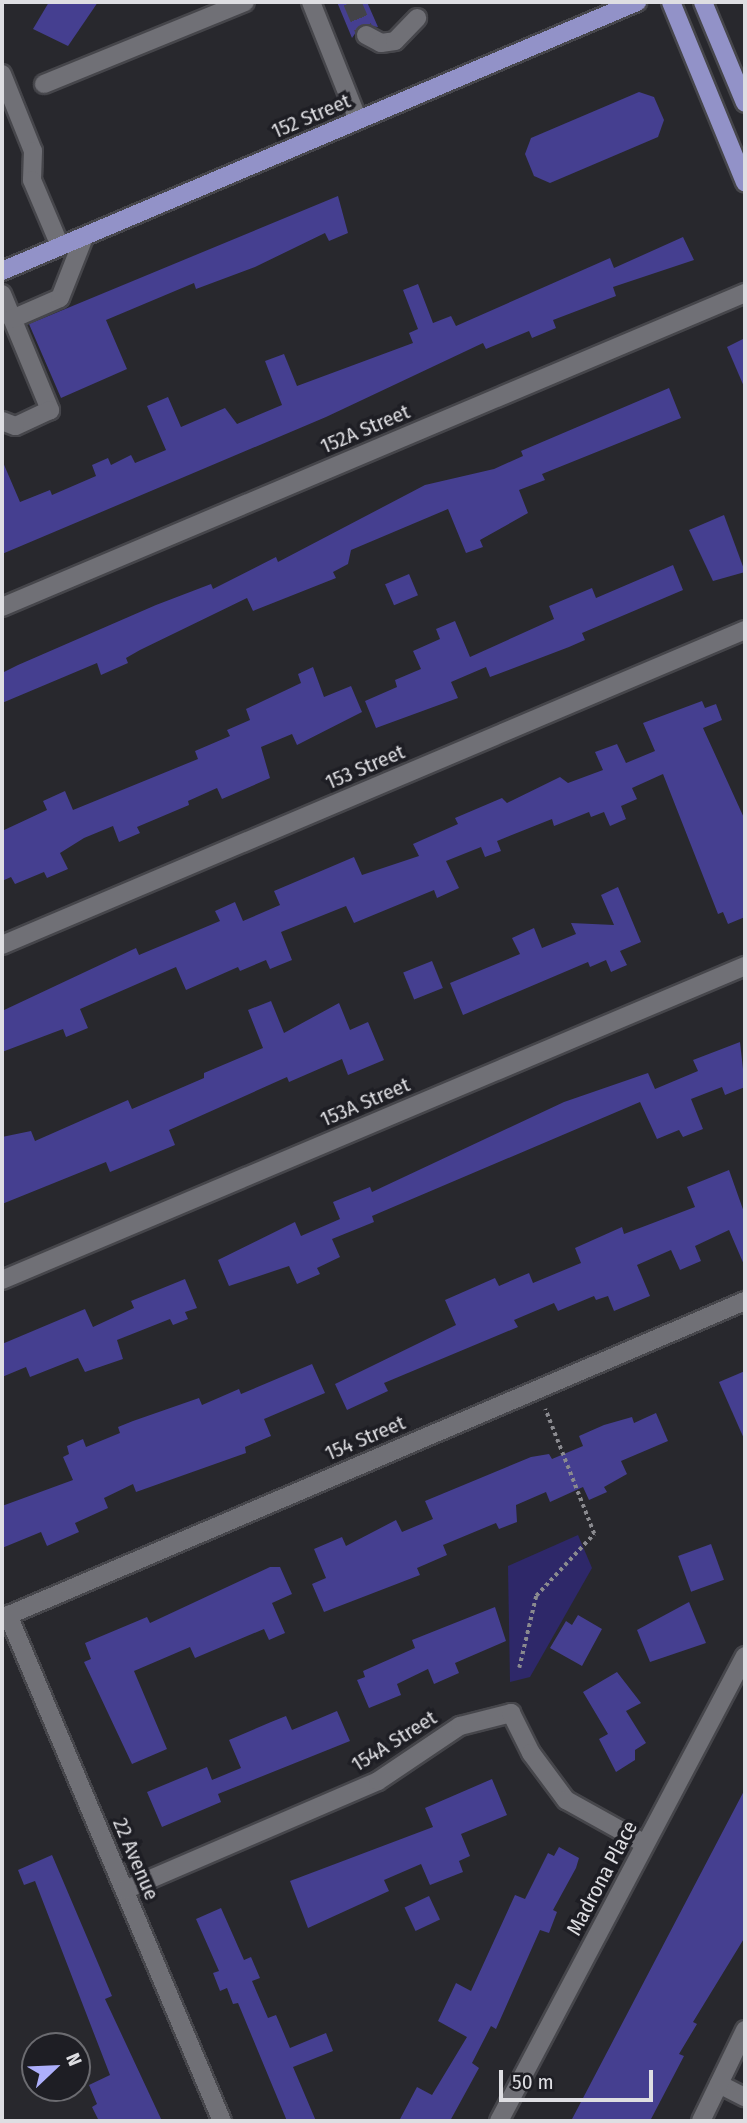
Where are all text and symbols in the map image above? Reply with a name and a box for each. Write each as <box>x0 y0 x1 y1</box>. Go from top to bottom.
street label: 152 Street <box>268 88 354 144</box>
street label: 152A Street <box>317 399 413 459</box>
street label: 153 Street <box>322 739 408 795</box>
street label: 153A Street <box>316 1072 414 1132</box>
street label: 154 Street <box>321 1410 409 1466</box>
street label: 154A Street <box>347 1705 441 1777</box>
street label: 22 Avenue <box>107 1814 165 1904</box>
street label: Madrona Place <box>561 1816 643 1940</box>
north arrow <box>21 2032 91 2102</box>
text: N <box>61 2050 87 2069</box>
scale bar <box>502 2056 656 2100</box>
text: 50 m <box>512 2069 554 2095</box>

